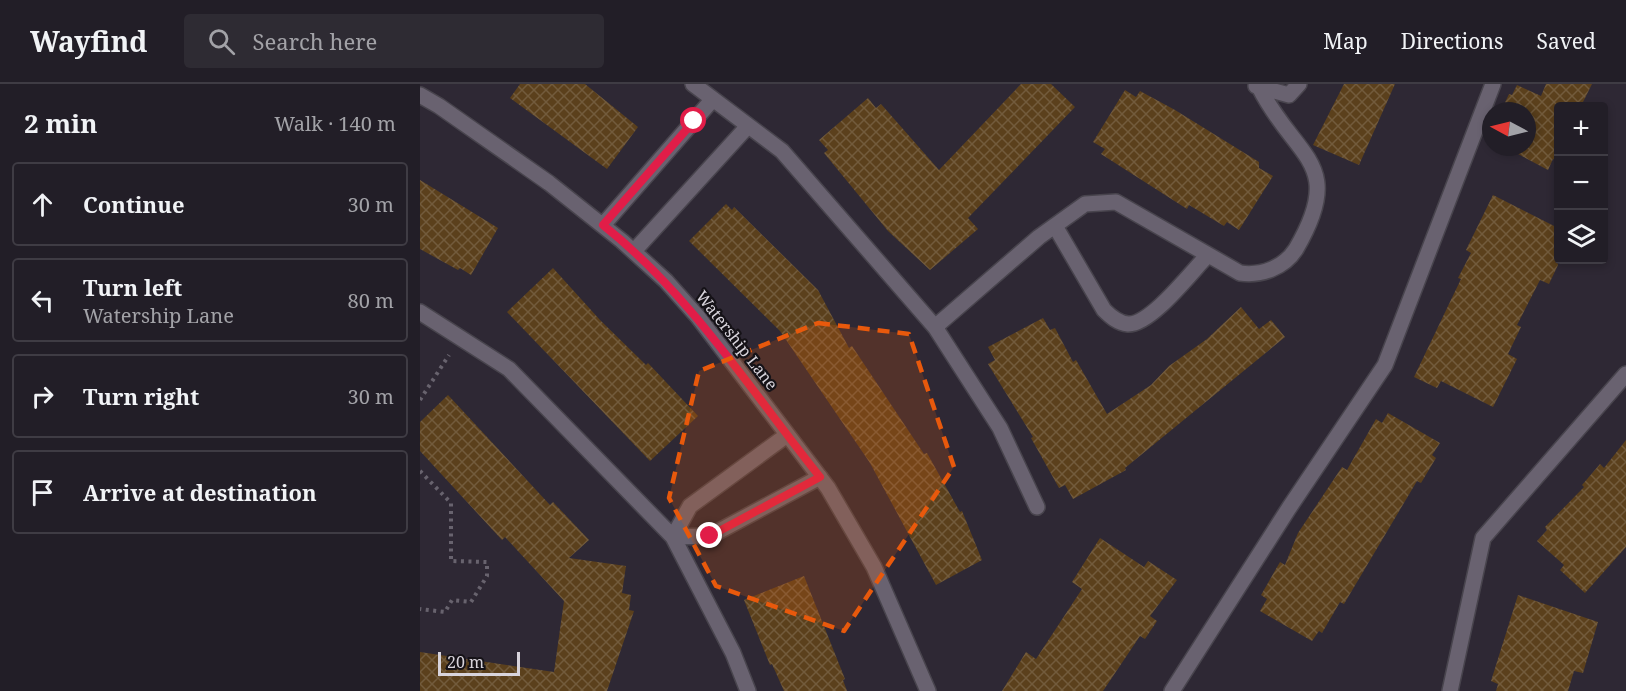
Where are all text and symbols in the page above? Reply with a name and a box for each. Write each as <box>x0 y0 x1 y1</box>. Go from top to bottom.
search box <box>184 14 604 68</box>
text: Wayfind <box>30 22 148 60</box>
icon: search <box>205 25 238 58</box>
text: Search here <box>253 26 377 56</box>
text: Map <box>1323 27 1368 55</box>
text: Directions <box>1401 27 1503 55</box>
text: Saved <box>1536 27 1596 55</box>
north arrow <box>1482 102 1536 156</box>
map controls <box>1554 102 1608 264</box>
button: + <box>1554 102 1608 156</box>
text: 2 min <box>24 105 98 141</box>
route start <box>680 107 706 133</box>
text: Walk · 140 m <box>274 110 396 137</box>
button: − <box>1554 156 1608 210</box>
icon: ahead <box>26 188 59 221</box>
text: Continue <box>83 189 185 219</box>
text: 30 m <box>348 191 394 218</box>
button: layers <box>1554 210 1608 264</box>
text: Turn left <box>83 272 182 302</box>
icon: left <box>26 284 59 317</box>
street label: Watership Lane <box>691 286 783 394</box>
text: 80 m <box>348 287 394 314</box>
text: Watership Lane <box>83 302 234 329</box>
icon: right <box>26 380 59 413</box>
text: Turn right <box>83 381 199 411</box>
text: 30 m <box>348 383 394 410</box>
icon: arrive <box>26 476 59 509</box>
text: Arrive at destination <box>83 477 317 507</box>
route end <box>696 522 722 548</box>
scale bar <box>438 649 520 676</box>
text: 20 m <box>447 651 484 673</box>

